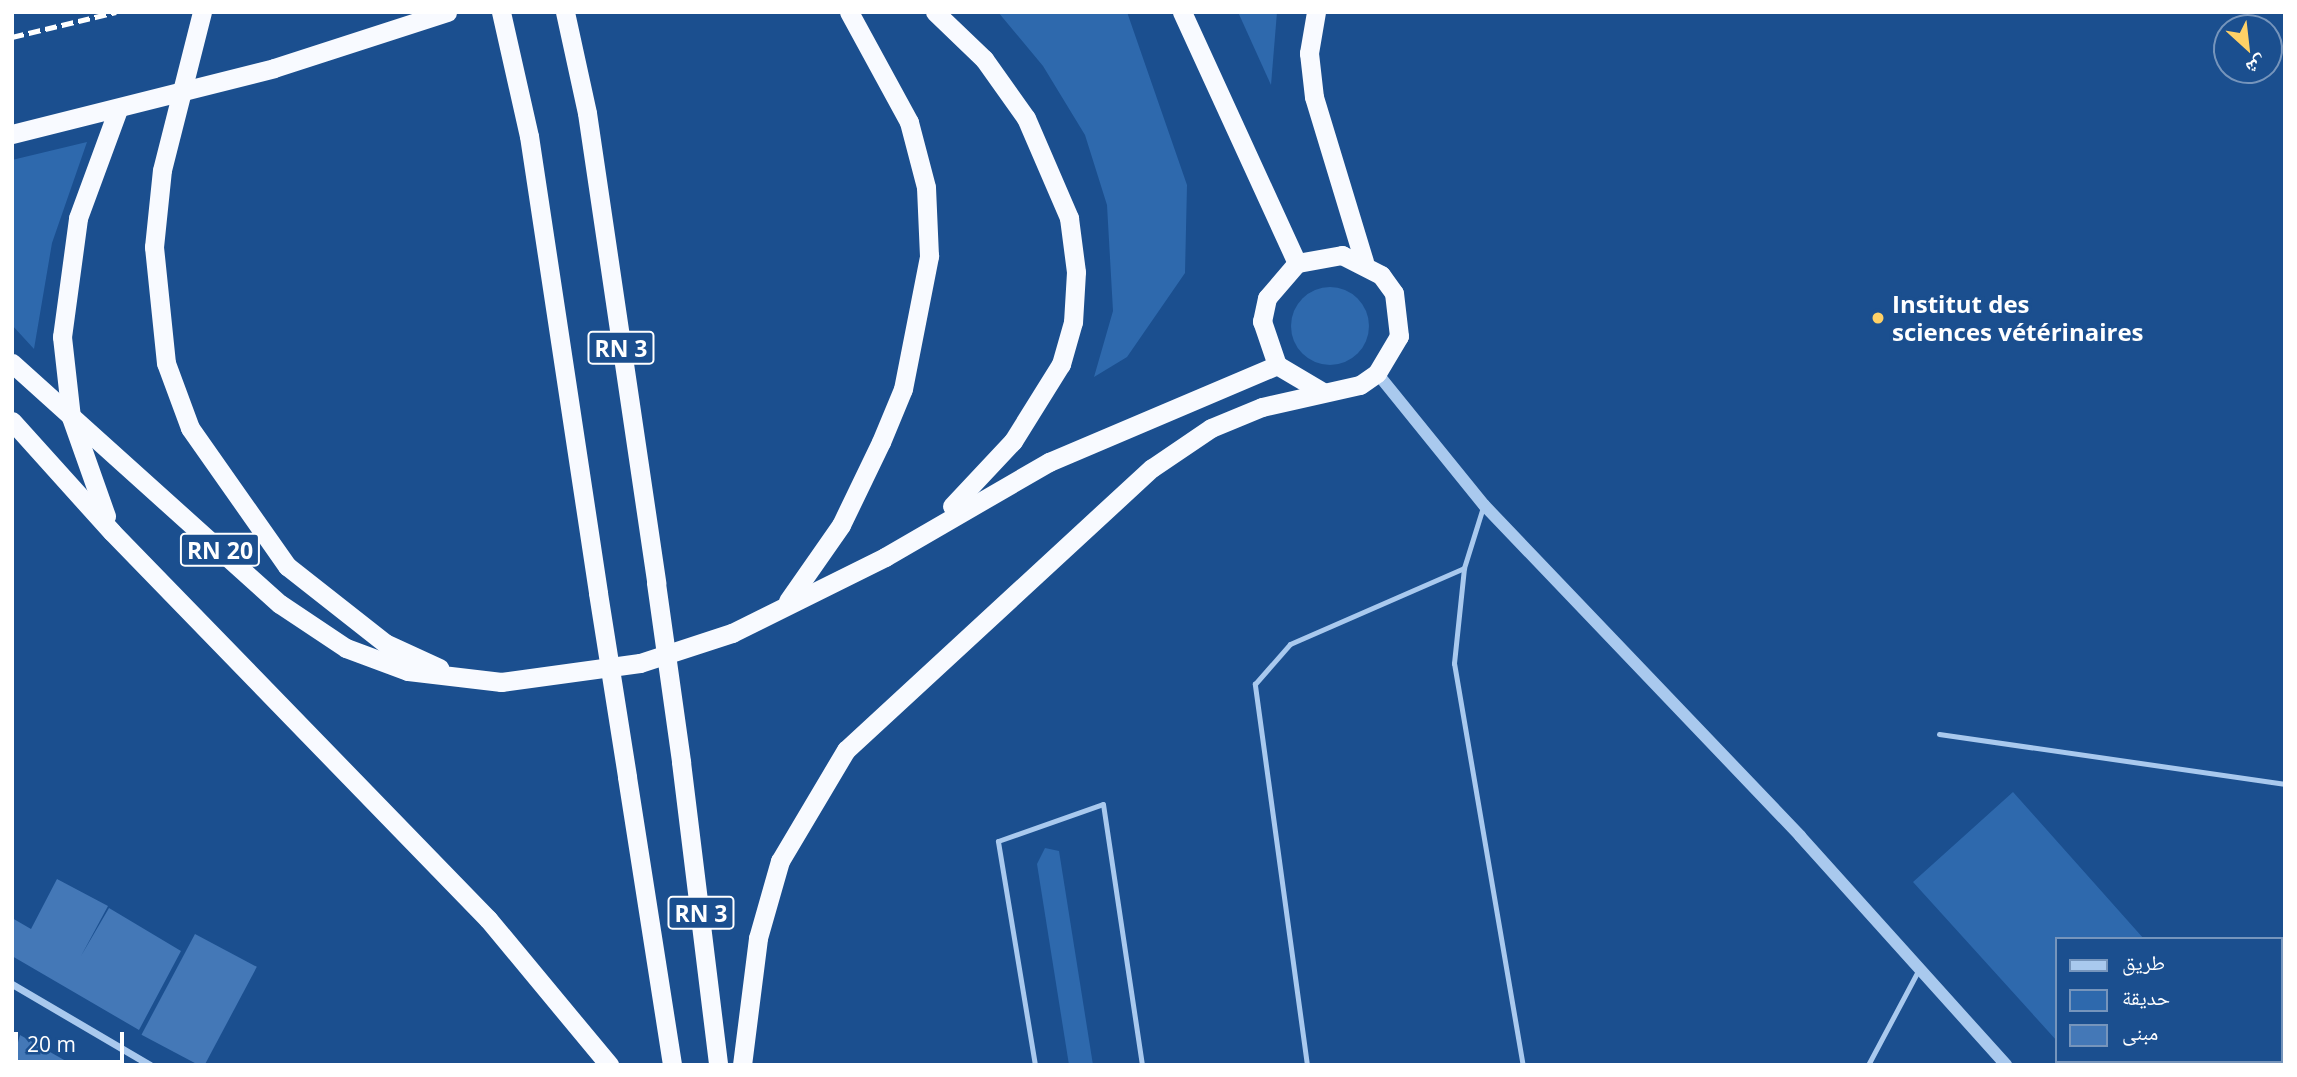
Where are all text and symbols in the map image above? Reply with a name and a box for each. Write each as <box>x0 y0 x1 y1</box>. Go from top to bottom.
north arrow <box>2213 14 2283 84</box>
text: ش <box>2242 50 2272 82</box>
place label: Institut des sciences vétérinaires <box>1892 290 2143 346</box>
marker: Institut des sciences vétérinaires <box>1870 310 1886 326</box>
road number: RN 3 <box>586 328 656 368</box>
road number: RN 20 <box>180 530 260 570</box>
road number: RN 3 <box>666 893 736 932</box>
legend <box>2056 937 2283 1063</box>
text: طريق <box>2122 948 2165 976</box>
text: حديقة <box>2122 983 2170 1011</box>
scale bar <box>18 1018 128 1062</box>
text: مبنى <box>2122 1018 2158 1046</box>
text: 20 m <box>27 1030 76 1058</box>

